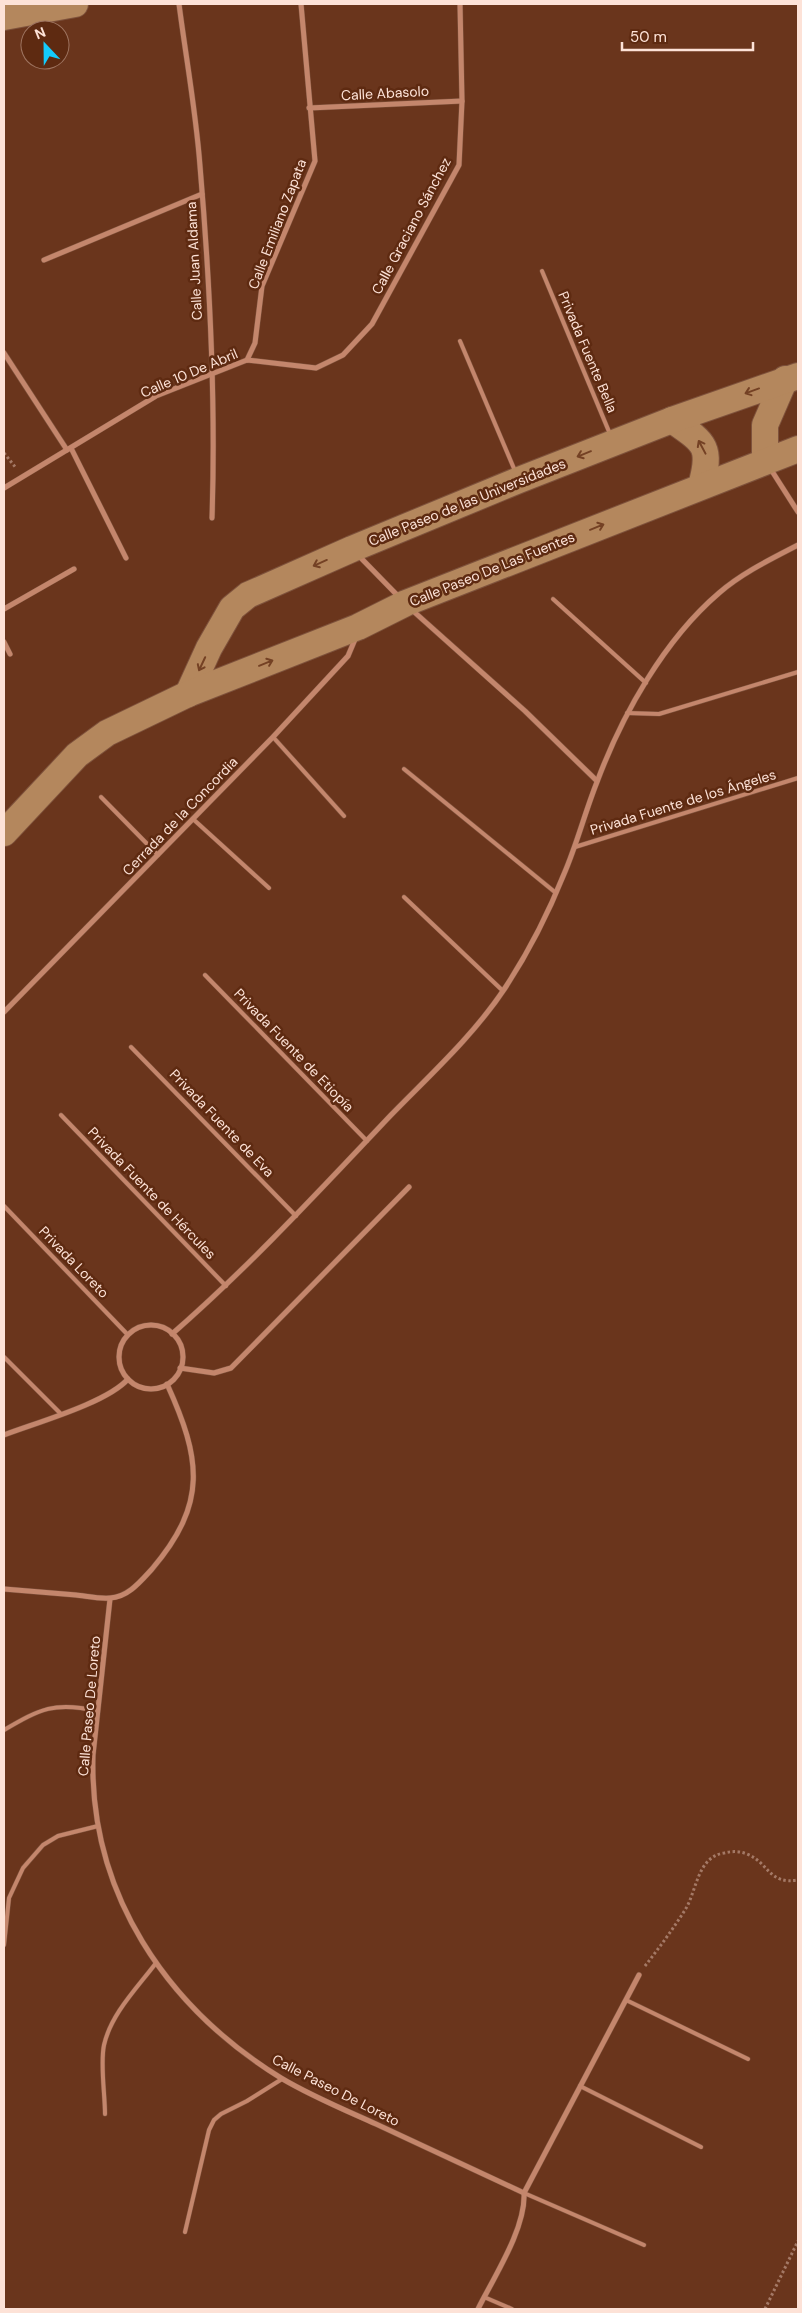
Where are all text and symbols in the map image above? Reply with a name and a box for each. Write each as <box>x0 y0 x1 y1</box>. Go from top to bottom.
north arrow <box>20 20 70 70</box>
scale bar <box>622 20 753 52</box>
text: N <box>32 23 48 43</box>
text: 50 m <box>630 27 667 47</box>
street label: Calle Abasolo <box>341 82 429 104</box>
street label: Calle Graciano Sánchez <box>367 155 455 297</box>
street label: Calle Emiliano Zapata <box>244 156 310 292</box>
street label: Calle Juan Aldama <box>182 201 206 321</box>
street label: Privada Fuente Bella <box>554 289 622 415</box>
street label: Calle 10 De Abril <box>137 344 241 402</box>
one-way arrow <box>745 387 760 396</box>
one-way arrow <box>697 439 707 454</box>
one-way arrow <box>576 451 591 460</box>
street label: Calle Paseo de las Universidades <box>366 454 568 550</box>
one-way arrow <box>589 522 604 531</box>
street label: Calle Paseo De Las Fuentes <box>407 528 577 610</box>
one-way arrow <box>313 559 328 569</box>
one-way arrow <box>197 656 206 671</box>
one-way arrow <box>258 658 273 667</box>
street label: Cerrada de la Concordia <box>119 753 241 879</box>
street label: Privada Fuente de los Ángeles <box>588 765 778 839</box>
street label: Privada Fuente de Etiopía <box>230 984 358 1116</box>
street label: Privada Fuente de Eva <box>166 1065 278 1181</box>
street label: Privada Fuente de Hércules <box>84 1123 220 1263</box>
street label: Privada Loreto <box>35 1222 113 1302</box>
street label: Calle Paseo De Loreto <box>74 1635 104 1777</box>
street label: Calle Paseo De Loreto <box>269 2050 403 2130</box>

